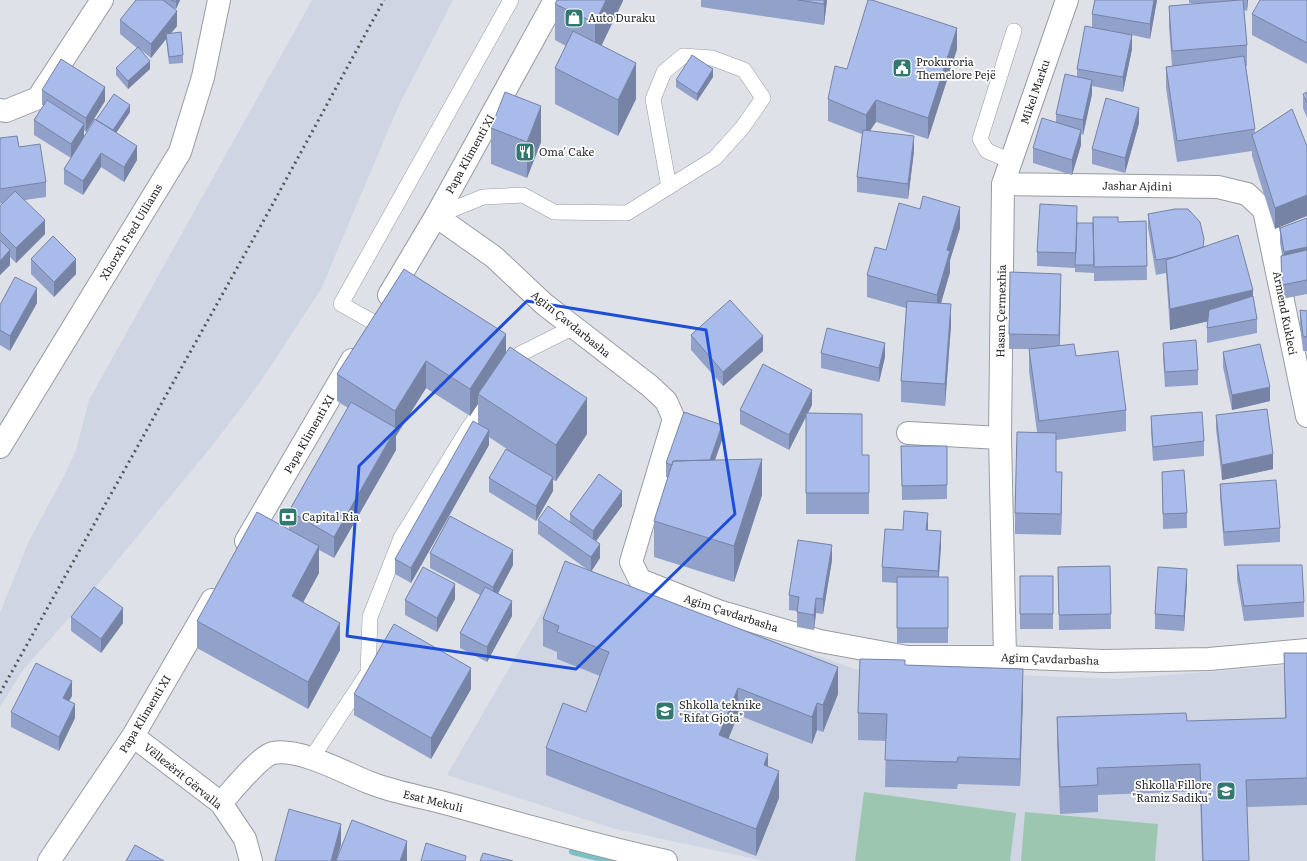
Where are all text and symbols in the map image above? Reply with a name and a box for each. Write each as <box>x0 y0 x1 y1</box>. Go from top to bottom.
shop icon: Auto Duraku <box>563 7 585 29</box>
place label: Auto Duraku <box>588 9 655 25</box>
place label: Prokuroria Themelore Pejë <box>916 53 996 82</box>
public building icon: Prokuroria Themelore Pejë <box>891 57 913 79</box>
street label: Mikel Marku <box>1015 57 1053 126</box>
street label: Papa Klimenti XI <box>441 111 498 196</box>
restaurant icon: Oma' Cake <box>514 141 536 163</box>
place label: Oma' Cake <box>539 143 594 159</box>
street label: Jashar Ajdini <box>1102 176 1172 194</box>
street label: Xhorxh Fred Uiliams <box>95 180 165 283</box>
street label: Hasan Çermexhia <box>991 264 1009 358</box>
street label: Armend Kukleci <box>1270 269 1302 357</box>
street label: Agim Çavdarbasha <box>528 286 615 360</box>
street label: Papa Klimenti XI <box>279 391 337 476</box>
bank icon: Capital Ria <box>277 506 299 528</box>
place label: Capital Ria <box>302 508 359 524</box>
street label: Agim Çavdarbasha <box>682 589 781 635</box>
street label: Agim Çavdarbasha <box>1001 648 1100 668</box>
street label: Papa Klimenti XI <box>114 671 174 756</box>
place label: Shkolla teknike "Rifat Gjota" <box>679 696 761 725</box>
school or university icon: Shkolla teknike "Rifat Gjota" <box>654 700 676 722</box>
street label: Vëllezërit Gërvalla <box>141 738 226 812</box>
place label: Shkolla Fillore "Ramiz Sadiku" <box>1132 776 1212 805</box>
school or university icon: Shkolla Fillore "Ramiz Sadiku" <box>1215 780 1237 802</box>
street label: Esat Mekuli <box>401 785 465 815</box>

